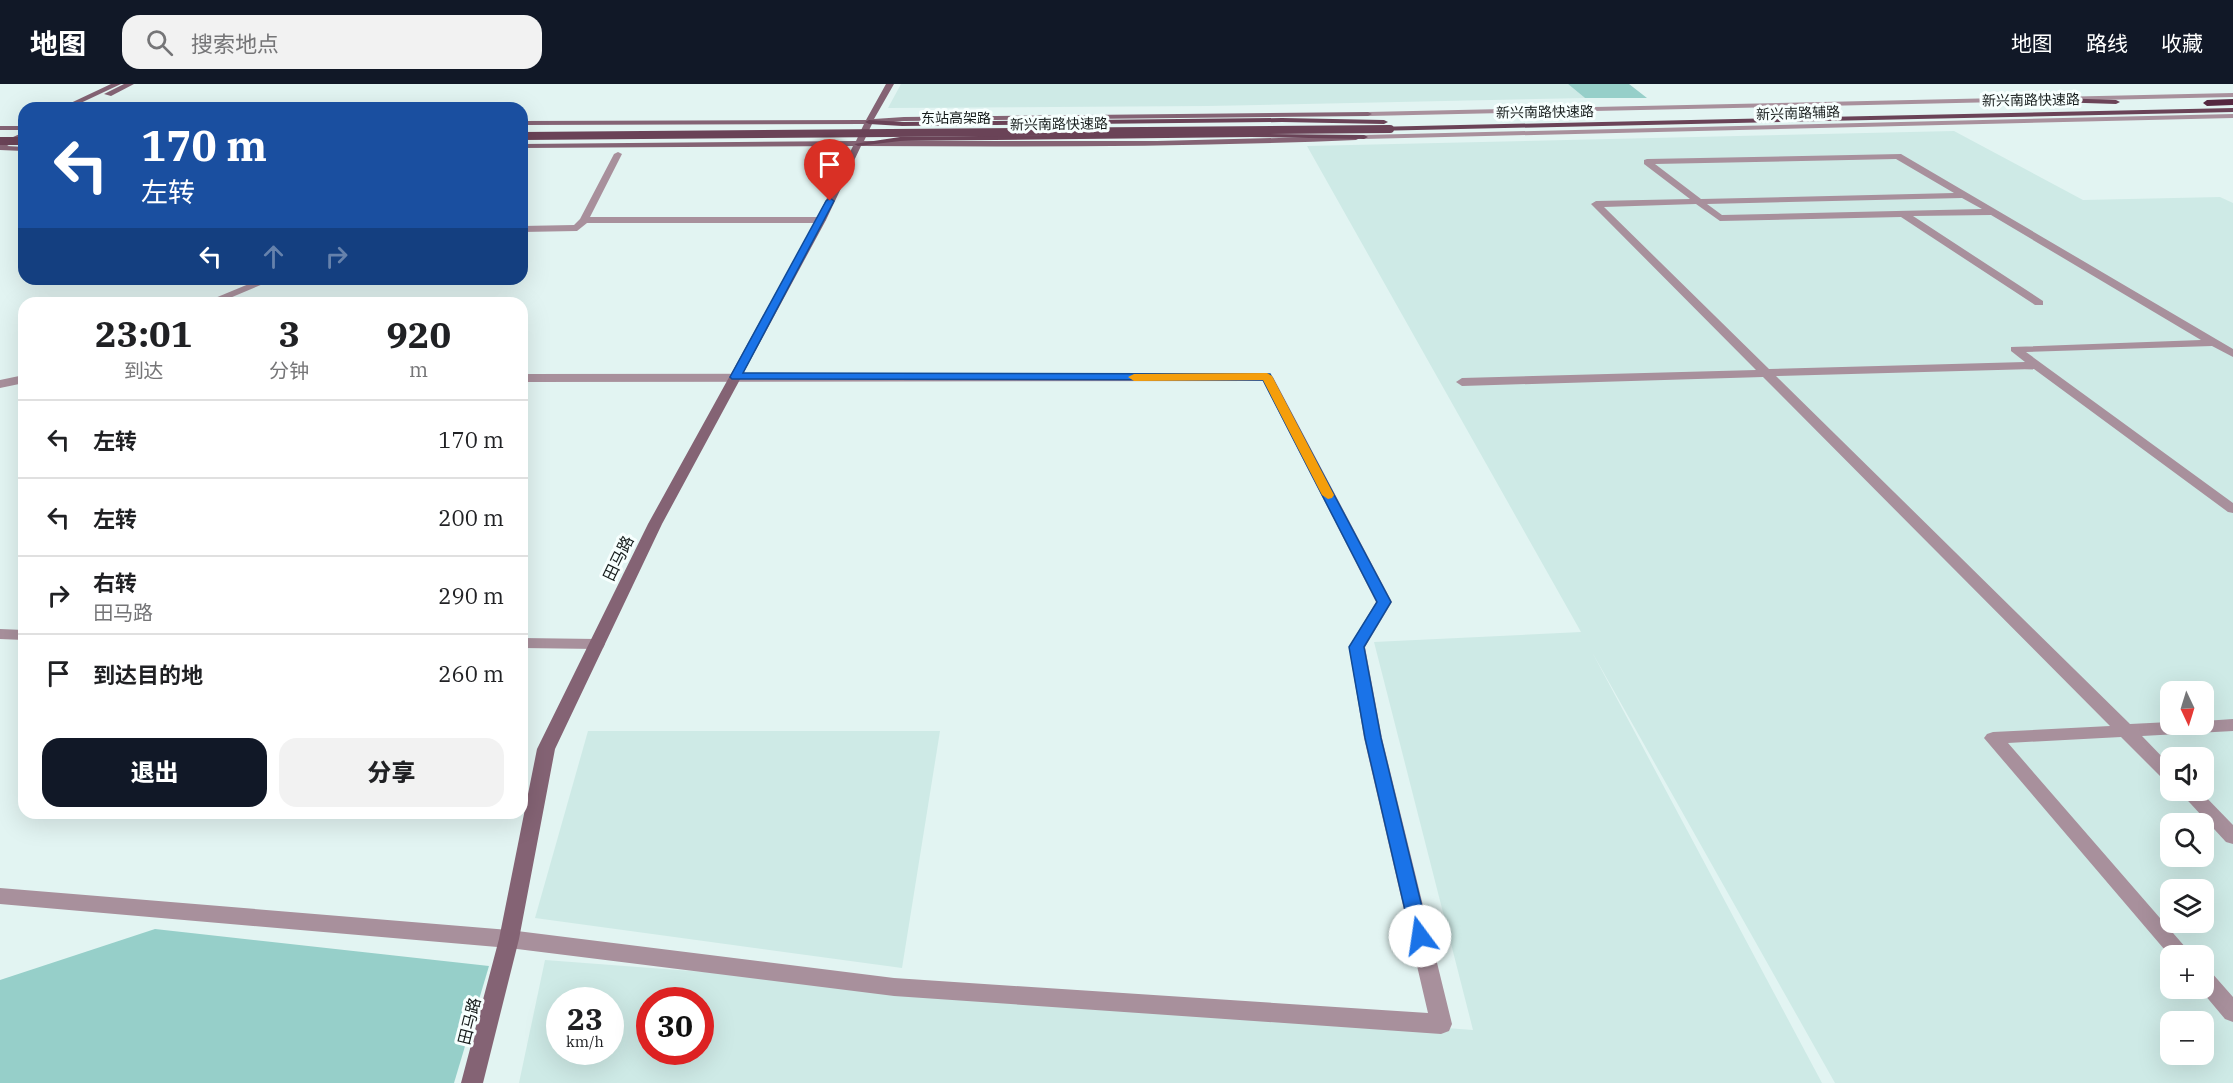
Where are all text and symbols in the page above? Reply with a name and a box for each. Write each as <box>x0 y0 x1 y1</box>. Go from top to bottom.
search box <box>122 15 542 69</box>
text: 地图 <box>30 25 86 62</box>
icon: search <box>143 26 176 59</box>
text: 搜索地点 <box>191 29 279 58</box>
text: 地图 <box>2011 29 2053 57</box>
text: 路线 <box>2086 29 2128 57</box>
text: 收藏 <box>2161 29 2203 57</box>
street label: 新兴南路快速路 <box>1982 90 2080 110</box>
street label: 新兴南路快速路 <box>1496 102 1594 122</box>
street label: 新兴南路辅路 <box>1756 103 1840 123</box>
street label: 东站高架路 <box>921 109 991 127</box>
street label: 新兴南路快速路 <box>1010 114 1108 134</box>
text: 170 m <box>141 118 267 173</box>
icon: left <box>42 126 120 204</box>
pin <box>804 139 855 201</box>
icon: arrive <box>813 148 846 181</box>
text: 左转 <box>141 174 195 209</box>
icon: left <box>194 240 227 273</box>
icon: ahead <box>257 240 290 273</box>
icon: right <box>320 240 353 273</box>
text: 23:01 <box>95 310 192 357</box>
text: 3 <box>278 310 300 357</box>
text: 920 <box>386 311 451 358</box>
text: m <box>409 356 428 383</box>
text: 到达 <box>124 357 164 384</box>
text: 分钟 <box>269 357 309 384</box>
icon: left <box>42 423 75 456</box>
text: 170 m <box>438 425 504 454</box>
text: 左转 <box>93 426 137 455</box>
icon: left <box>42 501 75 534</box>
text: 200 m <box>438 503 504 532</box>
text: 左转 <box>93 504 137 533</box>
street label: 田马路 <box>598 532 638 584</box>
text: 右转 <box>93 568 137 597</box>
icon: right <box>42 579 75 612</box>
text: 290 m <box>438 581 504 610</box>
text: 田马路 <box>93 599 153 626</box>
icon: arrive <box>42 657 75 690</box>
text: 260 m <box>438 659 504 688</box>
text: 到达目的地 <box>93 660 203 689</box>
north arrow <box>2160 681 2214 735</box>
map controls <box>2160 681 2214 1065</box>
button: 退出 <box>42 738 267 807</box>
button: 分享 <box>279 738 504 807</box>
button: sound <box>2160 747 2214 801</box>
button: search <box>2160 813 2214 867</box>
button: layers <box>2160 879 2214 933</box>
position arrow <box>1388 904 1452 968</box>
button: + <box>2160 945 2214 999</box>
speed limit sign: 30 <box>636 987 714 1065</box>
street label: 田马路 <box>453 995 485 1047</box>
text: 23 <box>567 999 603 1038</box>
button: − <box>2160 1011 2214 1065</box>
text: km/h <box>566 1032 604 1051</box>

